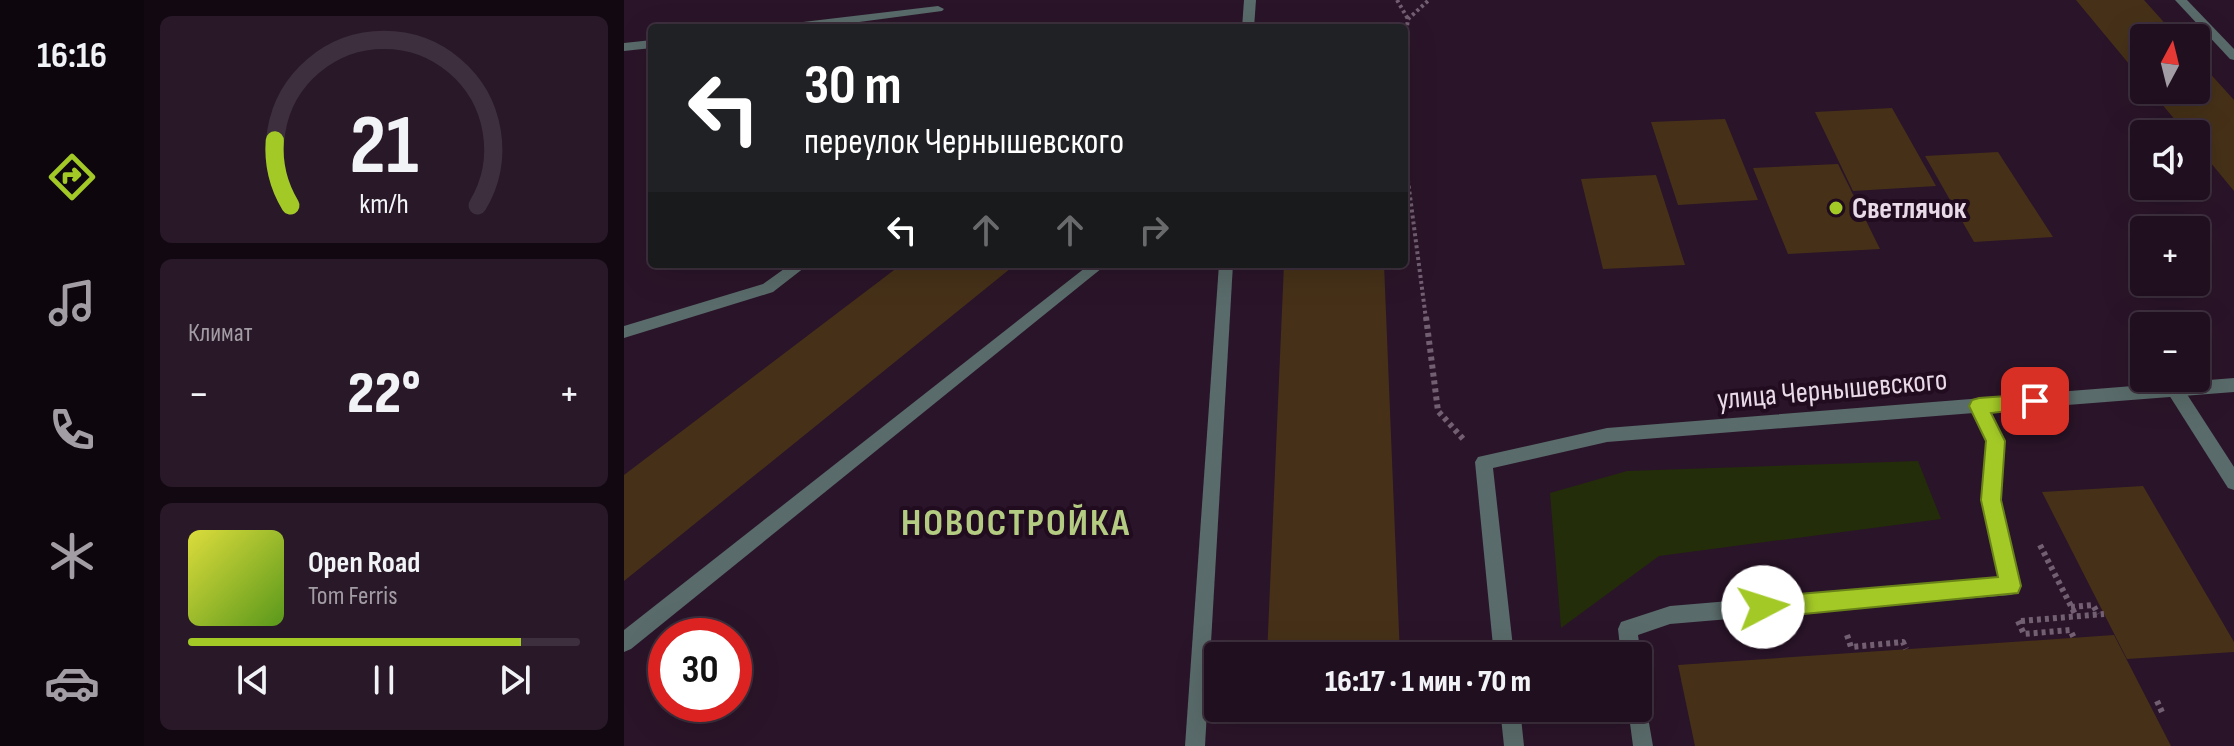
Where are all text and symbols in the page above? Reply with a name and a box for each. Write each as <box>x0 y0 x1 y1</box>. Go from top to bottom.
north arrow <box>2130 24 2210 104</box>
map controls <box>2130 24 2210 392</box>
text: 16:16 <box>37 35 107 78</box>
text: 30 m <box>804 53 902 120</box>
icon: left <box>672 56 776 160</box>
text: 21 <box>349 96 419 196</box>
button: sound <box>2130 120 2210 200</box>
text: переулок Чернышевского <box>804 121 1124 164</box>
icon: directions <box>44 149 100 205</box>
text: km/h <box>359 187 409 222</box>
place label: Светлячок <box>1852 191 1967 227</box>
marker: Светлячок <box>1827 199 1845 217</box>
icon: left <box>880 208 924 252</box>
icon: ahead <box>964 208 1008 252</box>
icon: ahead <box>1048 208 1092 252</box>
icon: right <box>1132 208 1176 252</box>
button: + <box>2130 216 2210 296</box>
icon: music <box>44 275 100 331</box>
button: − <box>2130 312 2210 392</box>
text: Климат <box>188 318 252 349</box>
text: 22° <box>347 358 421 430</box>
street label: улица Чернышевского <box>1716 362 1949 418</box>
pin <box>2001 367 2069 435</box>
text: − <box>188 368 210 421</box>
text: + <box>558 368 580 421</box>
icon: arrive <box>2013 379 2057 423</box>
icon: phone <box>44 402 100 458</box>
district label: НОВОСТРОЙКА <box>901 501 1131 546</box>
icon: climate <box>44 528 100 584</box>
text: Open Road <box>308 545 420 581</box>
position arrow <box>1721 565 1805 649</box>
text: Tom Ferris <box>308 581 398 612</box>
speed limit sign: 30 <box>648 618 752 722</box>
icon: car <box>44 655 100 711</box>
icon: previous <box>231 658 275 702</box>
icon: pause <box>362 658 406 702</box>
icon: next <box>493 658 537 702</box>
text: 16:17 · 1 мин · 70 m <box>1325 664 1531 700</box>

